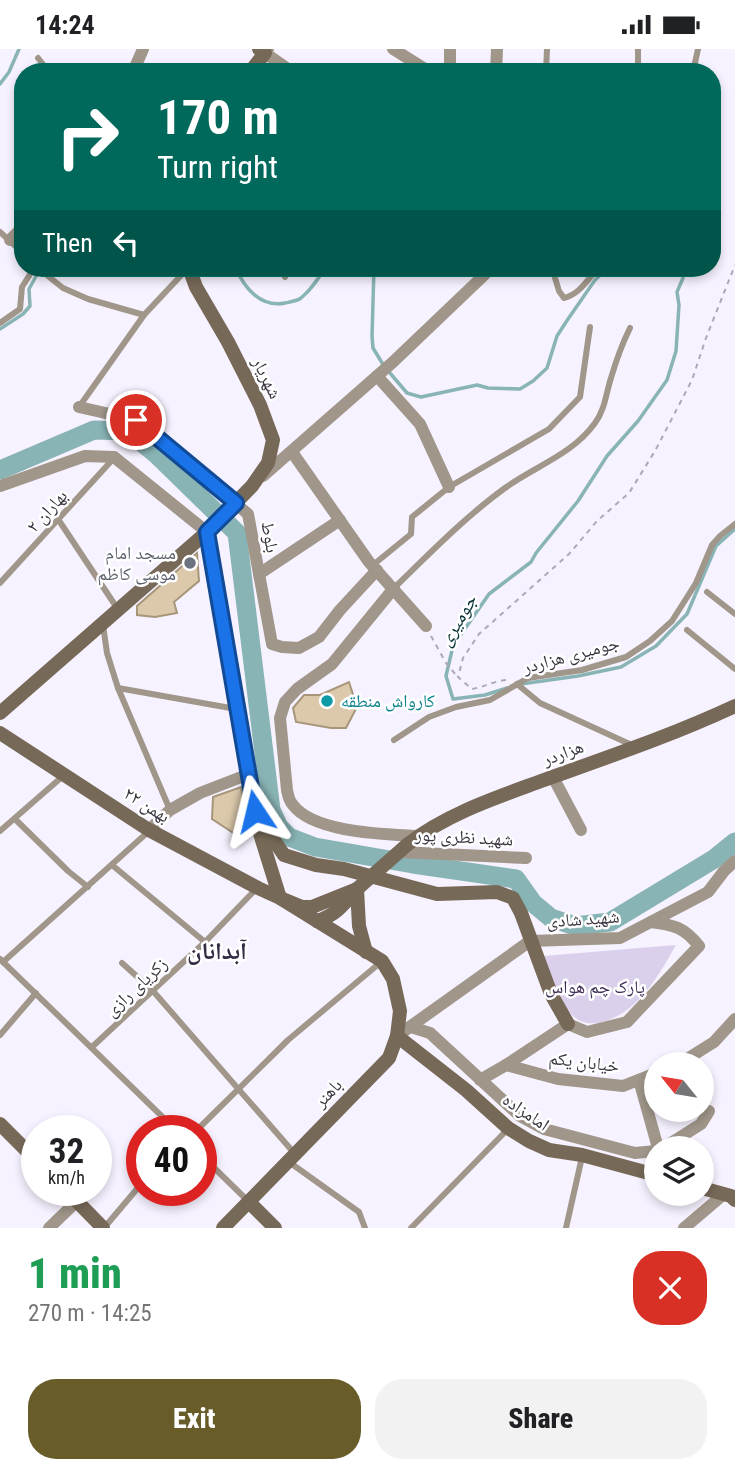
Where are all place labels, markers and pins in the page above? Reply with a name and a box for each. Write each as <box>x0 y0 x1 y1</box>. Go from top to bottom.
pin <box>106 390 166 450</box>
place label: مسجد امام موسی کاظم <box>98 542 176 586</box>
marker: مسجد امام موسی کاظم <box>182 555 198 571</box>
place label: کارواش منطقه <box>341 690 435 712</box>
marker: کارواش منطقه <box>319 693 335 709</box>

